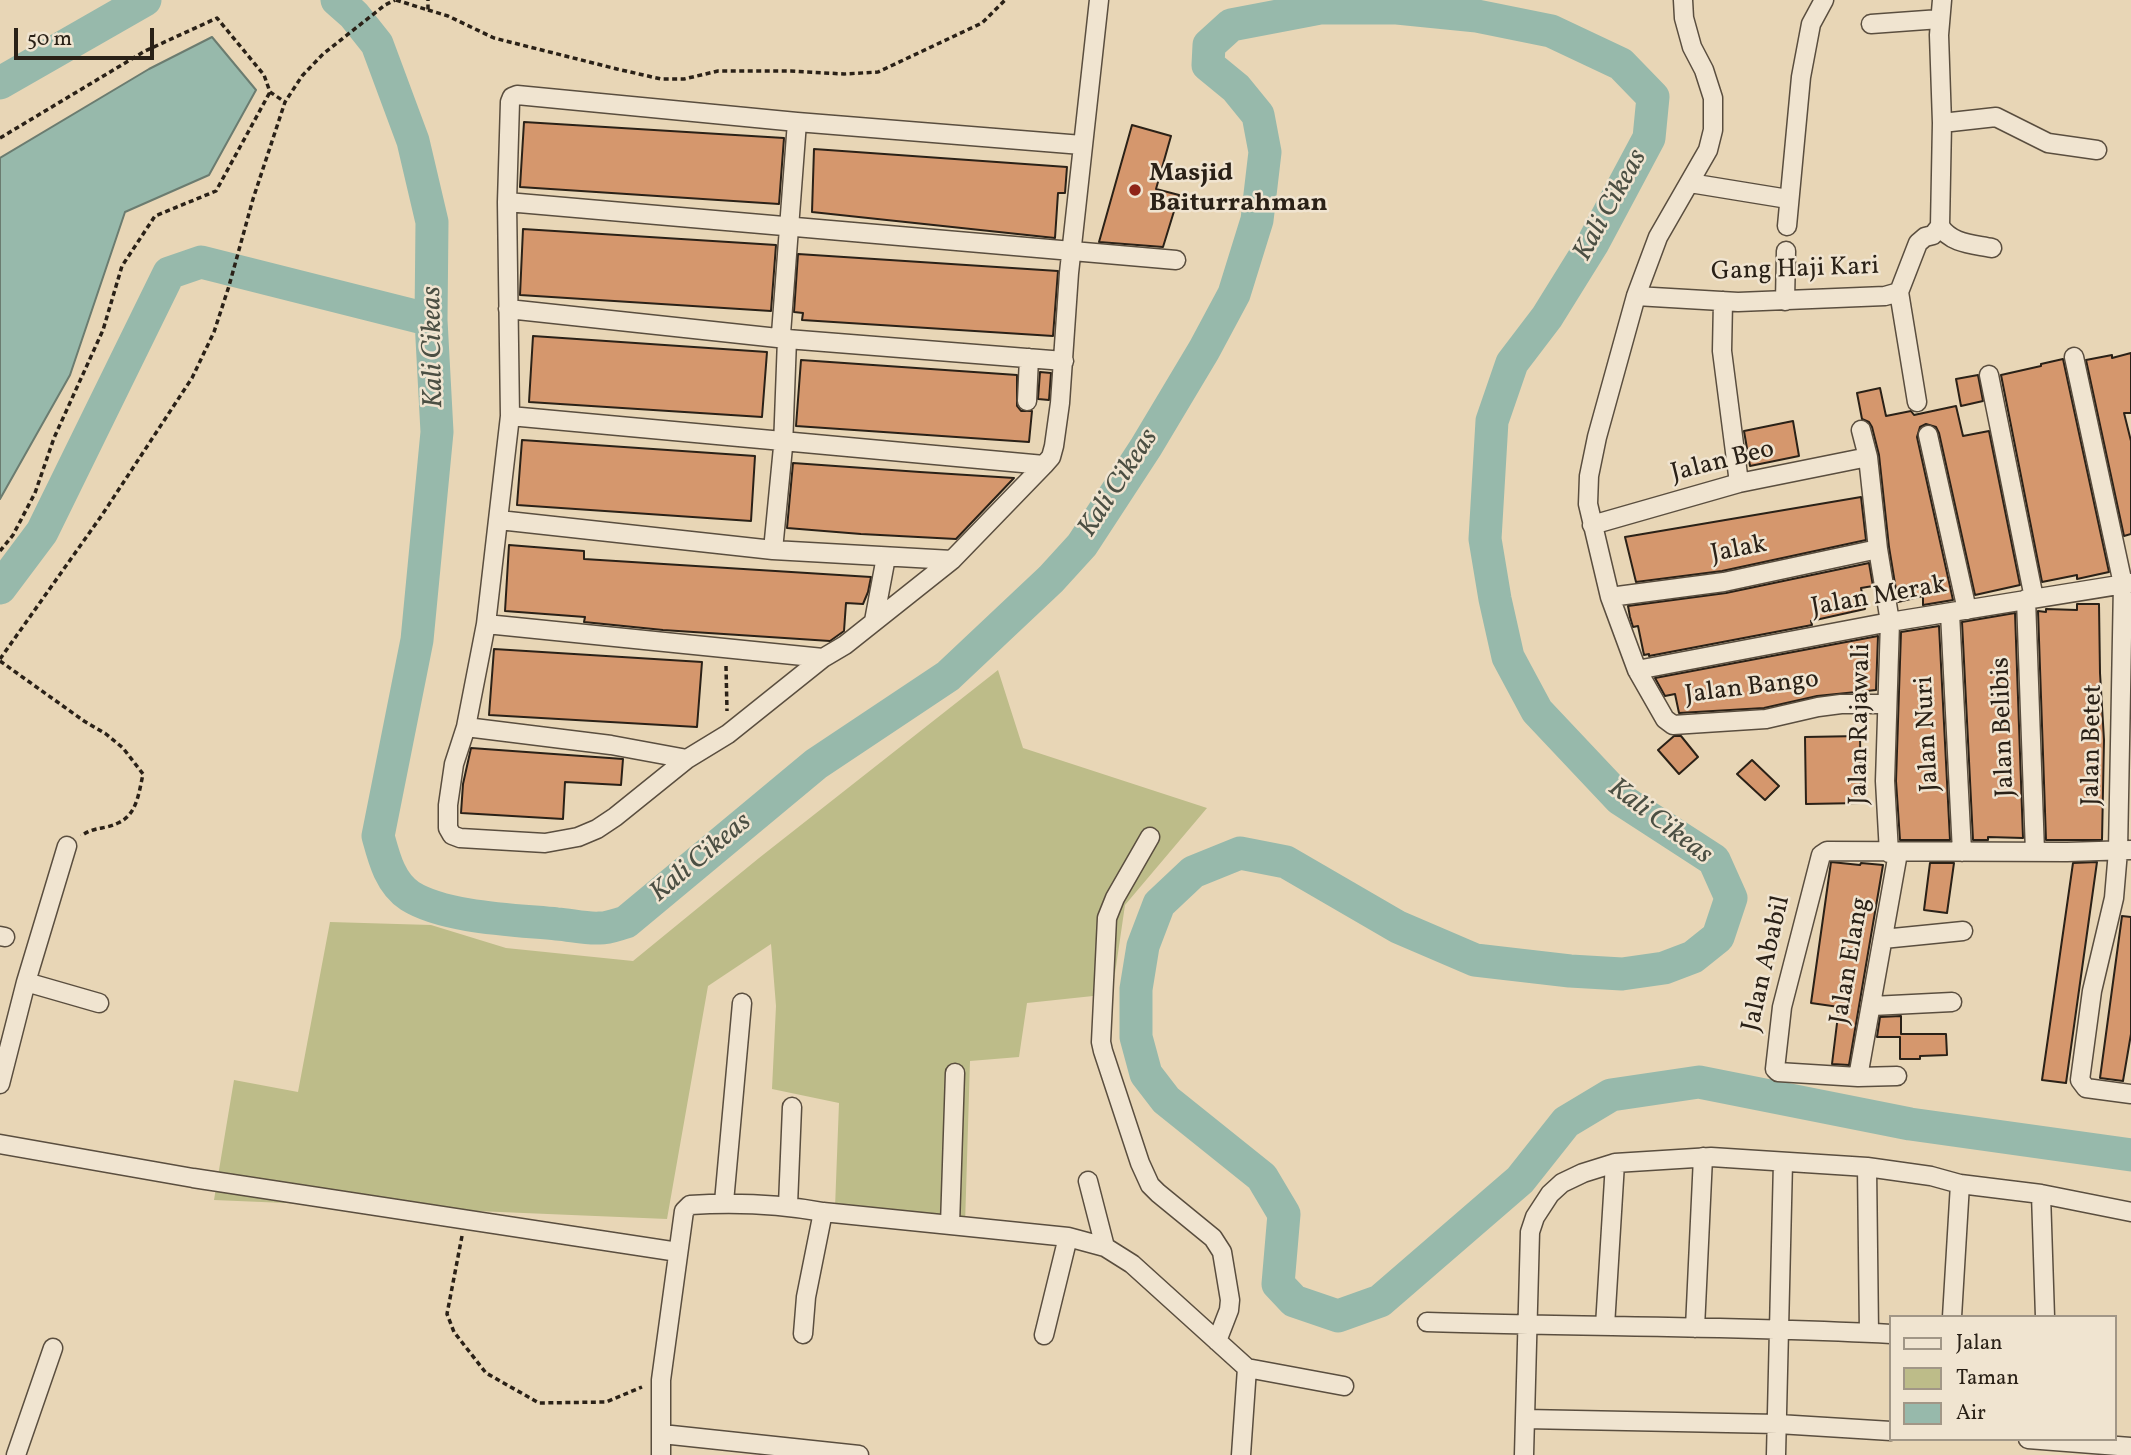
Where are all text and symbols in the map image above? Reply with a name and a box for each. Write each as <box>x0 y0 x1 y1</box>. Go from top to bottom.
scale bar <box>18 14 158 58</box>
text: 50 m <box>27 25 72 54</box>
water label: Kali Cikeas <box>1568 144 1656 268</box>
place label: Masjid Baiturrahman <box>1149 159 1328 220</box>
marker: Masjid Baiturrahman <box>1127 182 1143 198</box>
street label: Gang Haji Kari <box>1710 252 1880 290</box>
water label: Kali Cikeas <box>417 286 453 408</box>
water label: Kali Cikeas <box>1073 424 1167 544</box>
street label: Jalan Beo <box>1668 435 1778 491</box>
street label: Jalak <box>1708 530 1770 572</box>
street label: Jalan Merak <box>1809 571 1949 625</box>
street label: Jalan Rajawali <box>1845 643 1879 805</box>
street label: Jalan Belibis <box>1987 656 2023 798</box>
street label: Jalan Bango <box>1683 665 1821 713</box>
street label: Jalan Nuri <box>1910 675 1948 793</box>
street label: Jalan Betet <box>2077 684 2111 806</box>
water label: Kali Cikeas <box>1600 773 1718 873</box>
water label: Kali Cikeas <box>644 807 760 911</box>
street label: Jalan Ababil <box>1737 893 1799 1035</box>
street label: Jalan Elang <box>1826 895 1878 1027</box>
legend <box>1890 1315 2117 1441</box>
text: Jalan <box>1956 1329 2003 1358</box>
text: Taman <box>1956 1364 2019 1393</box>
text: Air <box>1956 1399 1986 1428</box>

